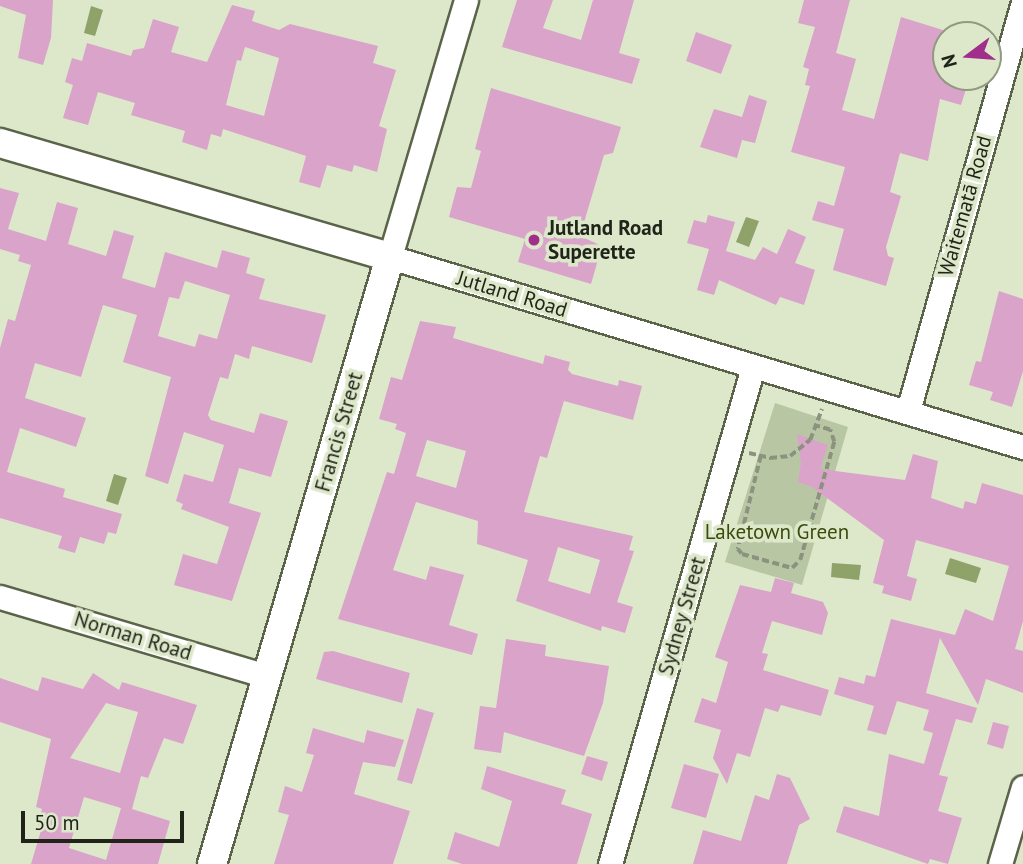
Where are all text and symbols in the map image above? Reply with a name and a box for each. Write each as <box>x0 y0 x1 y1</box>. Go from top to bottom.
north arrow <box>932 21 1002 91</box>
text: N <box>935 52 962 71</box>
street label: Waitematā Road <box>933 133 997 279</box>
place label: Jutland Road Superette <box>548 215 663 265</box>
marker: Jutland Road Superette <box>526 232 542 248</box>
street label: Jutland Road <box>454 265 570 323</box>
street label: Francis Street <box>310 369 368 495</box>
park label: Laketown Green <box>705 519 849 545</box>
street label: Sydney Street <box>653 553 711 679</box>
street label: Norman Road <box>71 606 195 666</box>
scale bar <box>24 798 187 842</box>
text: 50 m <box>34 809 80 836</box>

